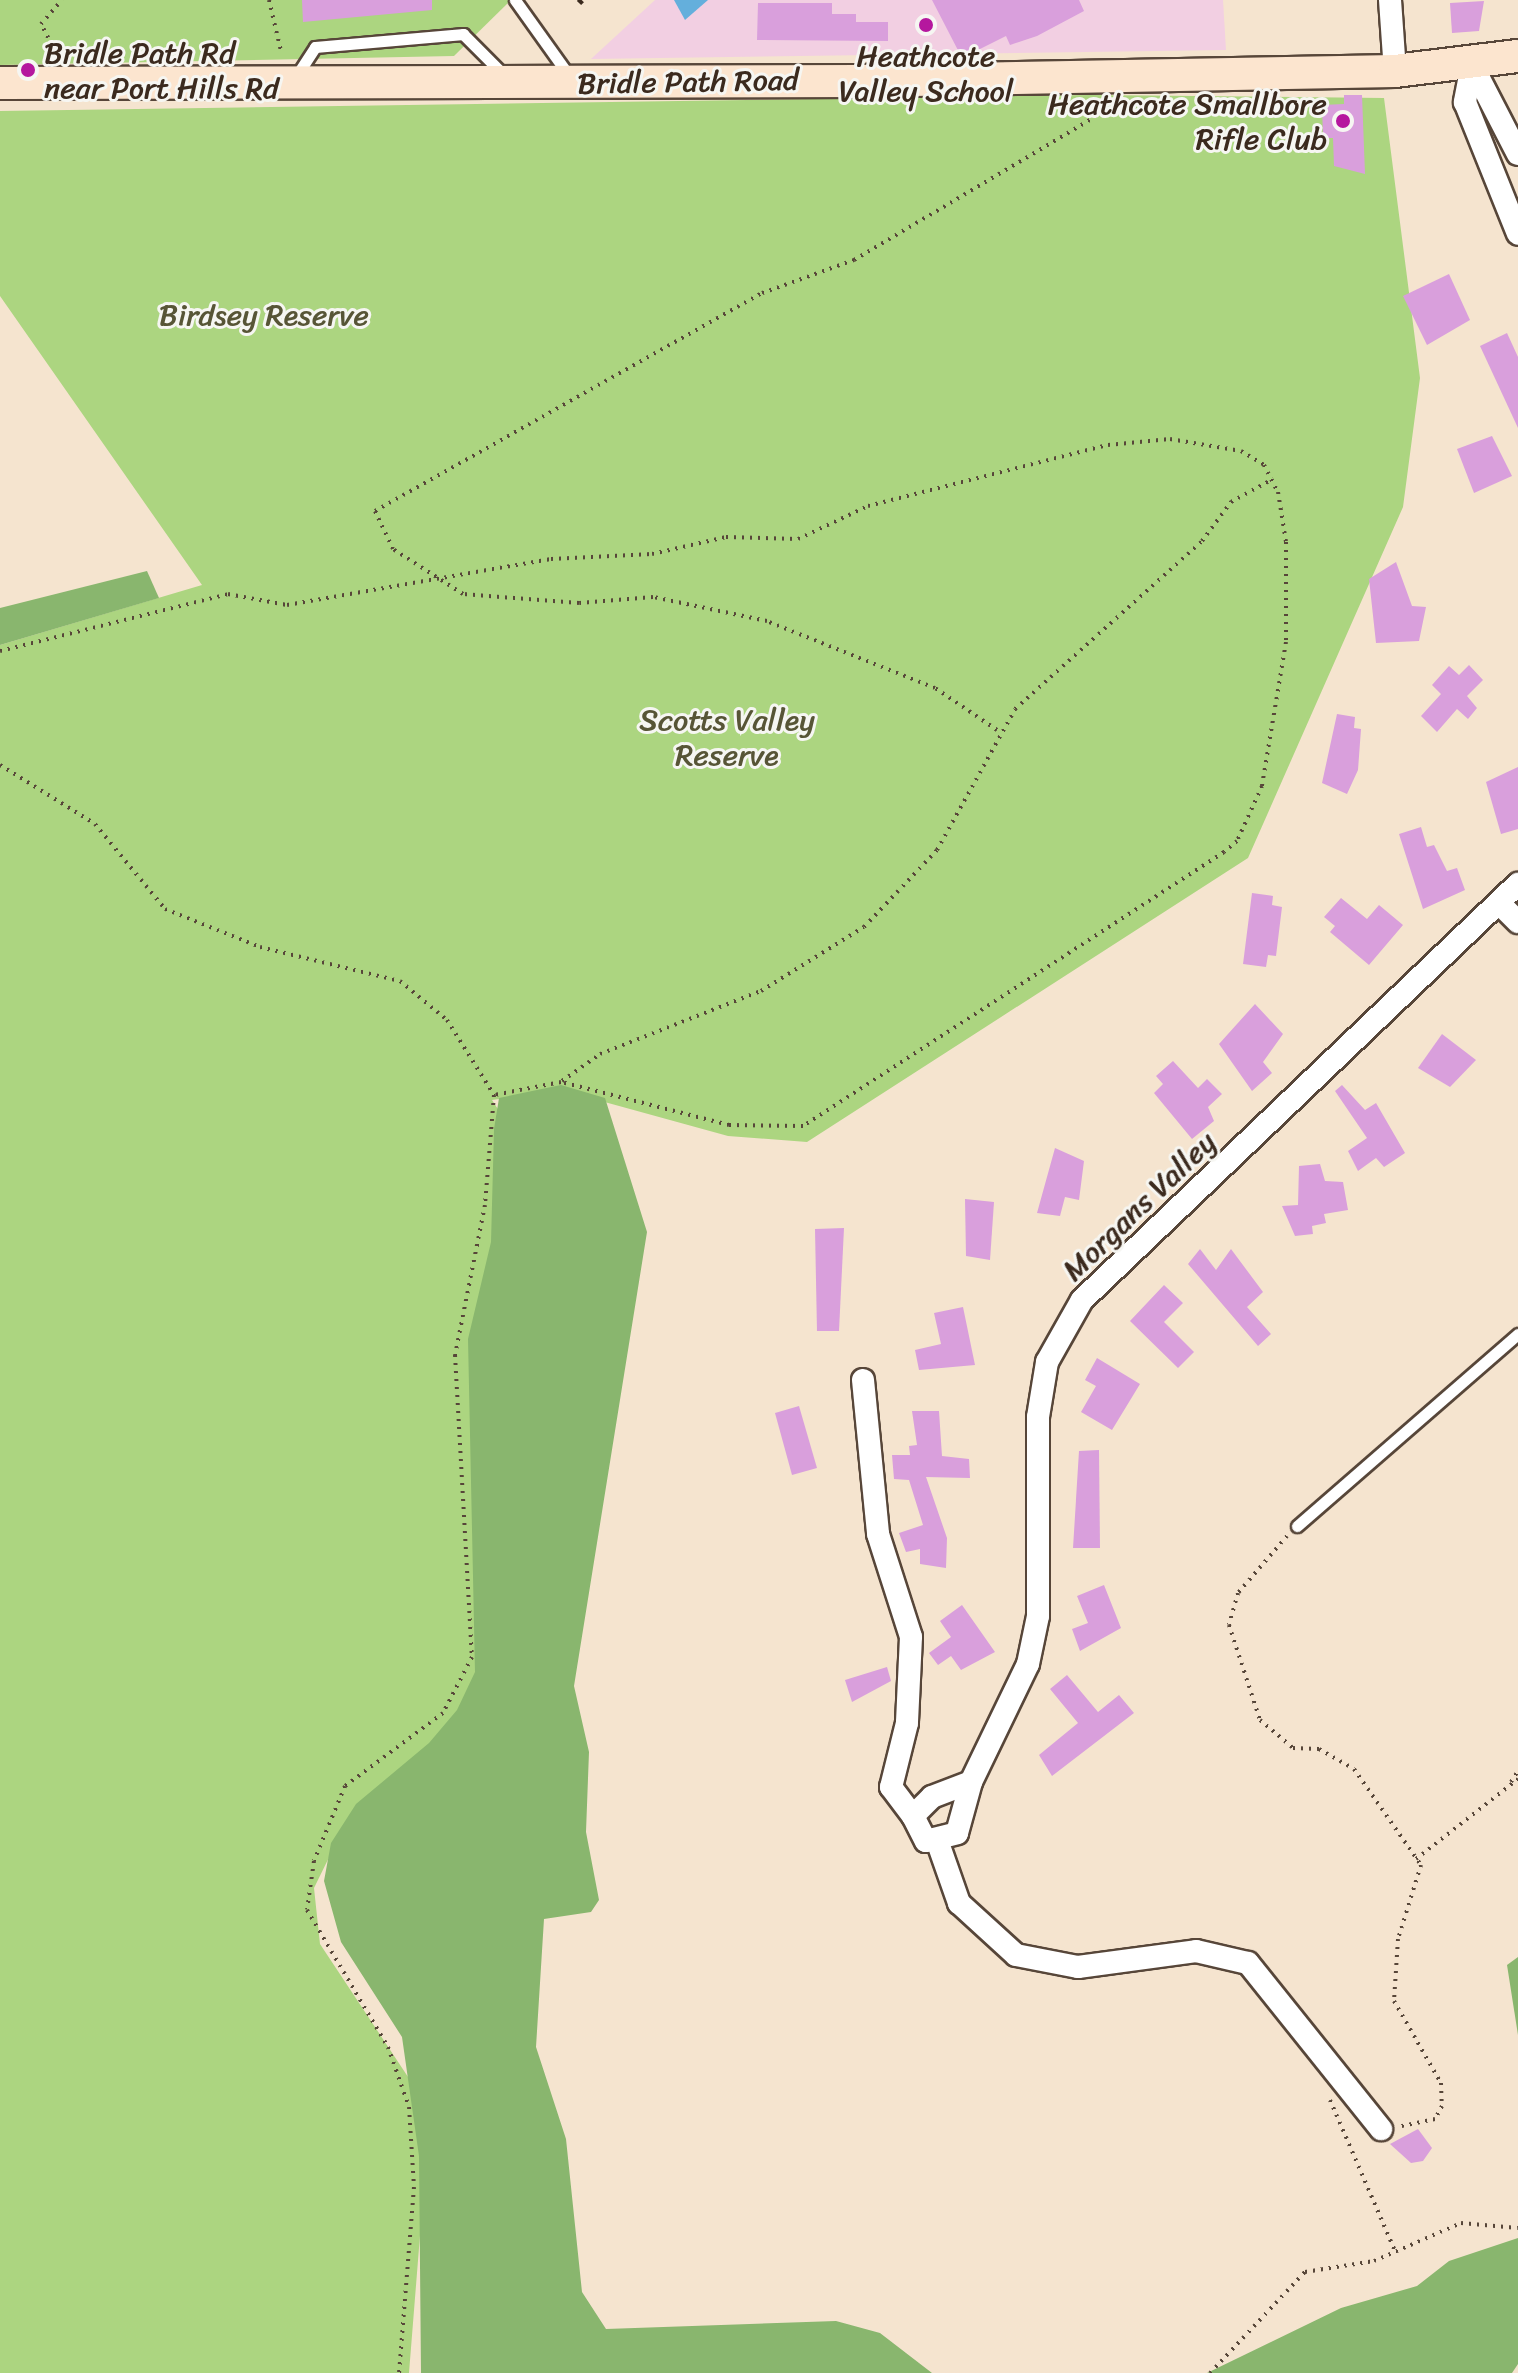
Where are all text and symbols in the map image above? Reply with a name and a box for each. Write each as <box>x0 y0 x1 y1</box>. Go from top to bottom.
marker: Heathcote Valley School <box>917 16 935 34</box>
place label: Bridle Path Rd near Port Hills Rd <box>44 35 278 106</box>
place label: Heathcote Valley School <box>838 38 1014 108</box>
marker: Bridle Path Rd near Port Hills Rd <box>19 61 37 79</box>
street label: Bridle Path Road <box>577 62 799 102</box>
place label: Heathcote Smallbore Rifle Club <box>1048 86 1327 156</box>
marker: Heathcote Smallbore Rifle Club <box>1334 112 1352 130</box>
park label: Birdsey Reserve <box>159 297 369 333</box>
park label: Scotts Valley Reserve <box>640 702 814 772</box>
street label: Morgans Valley <box>1055 1124 1223 1288</box>

